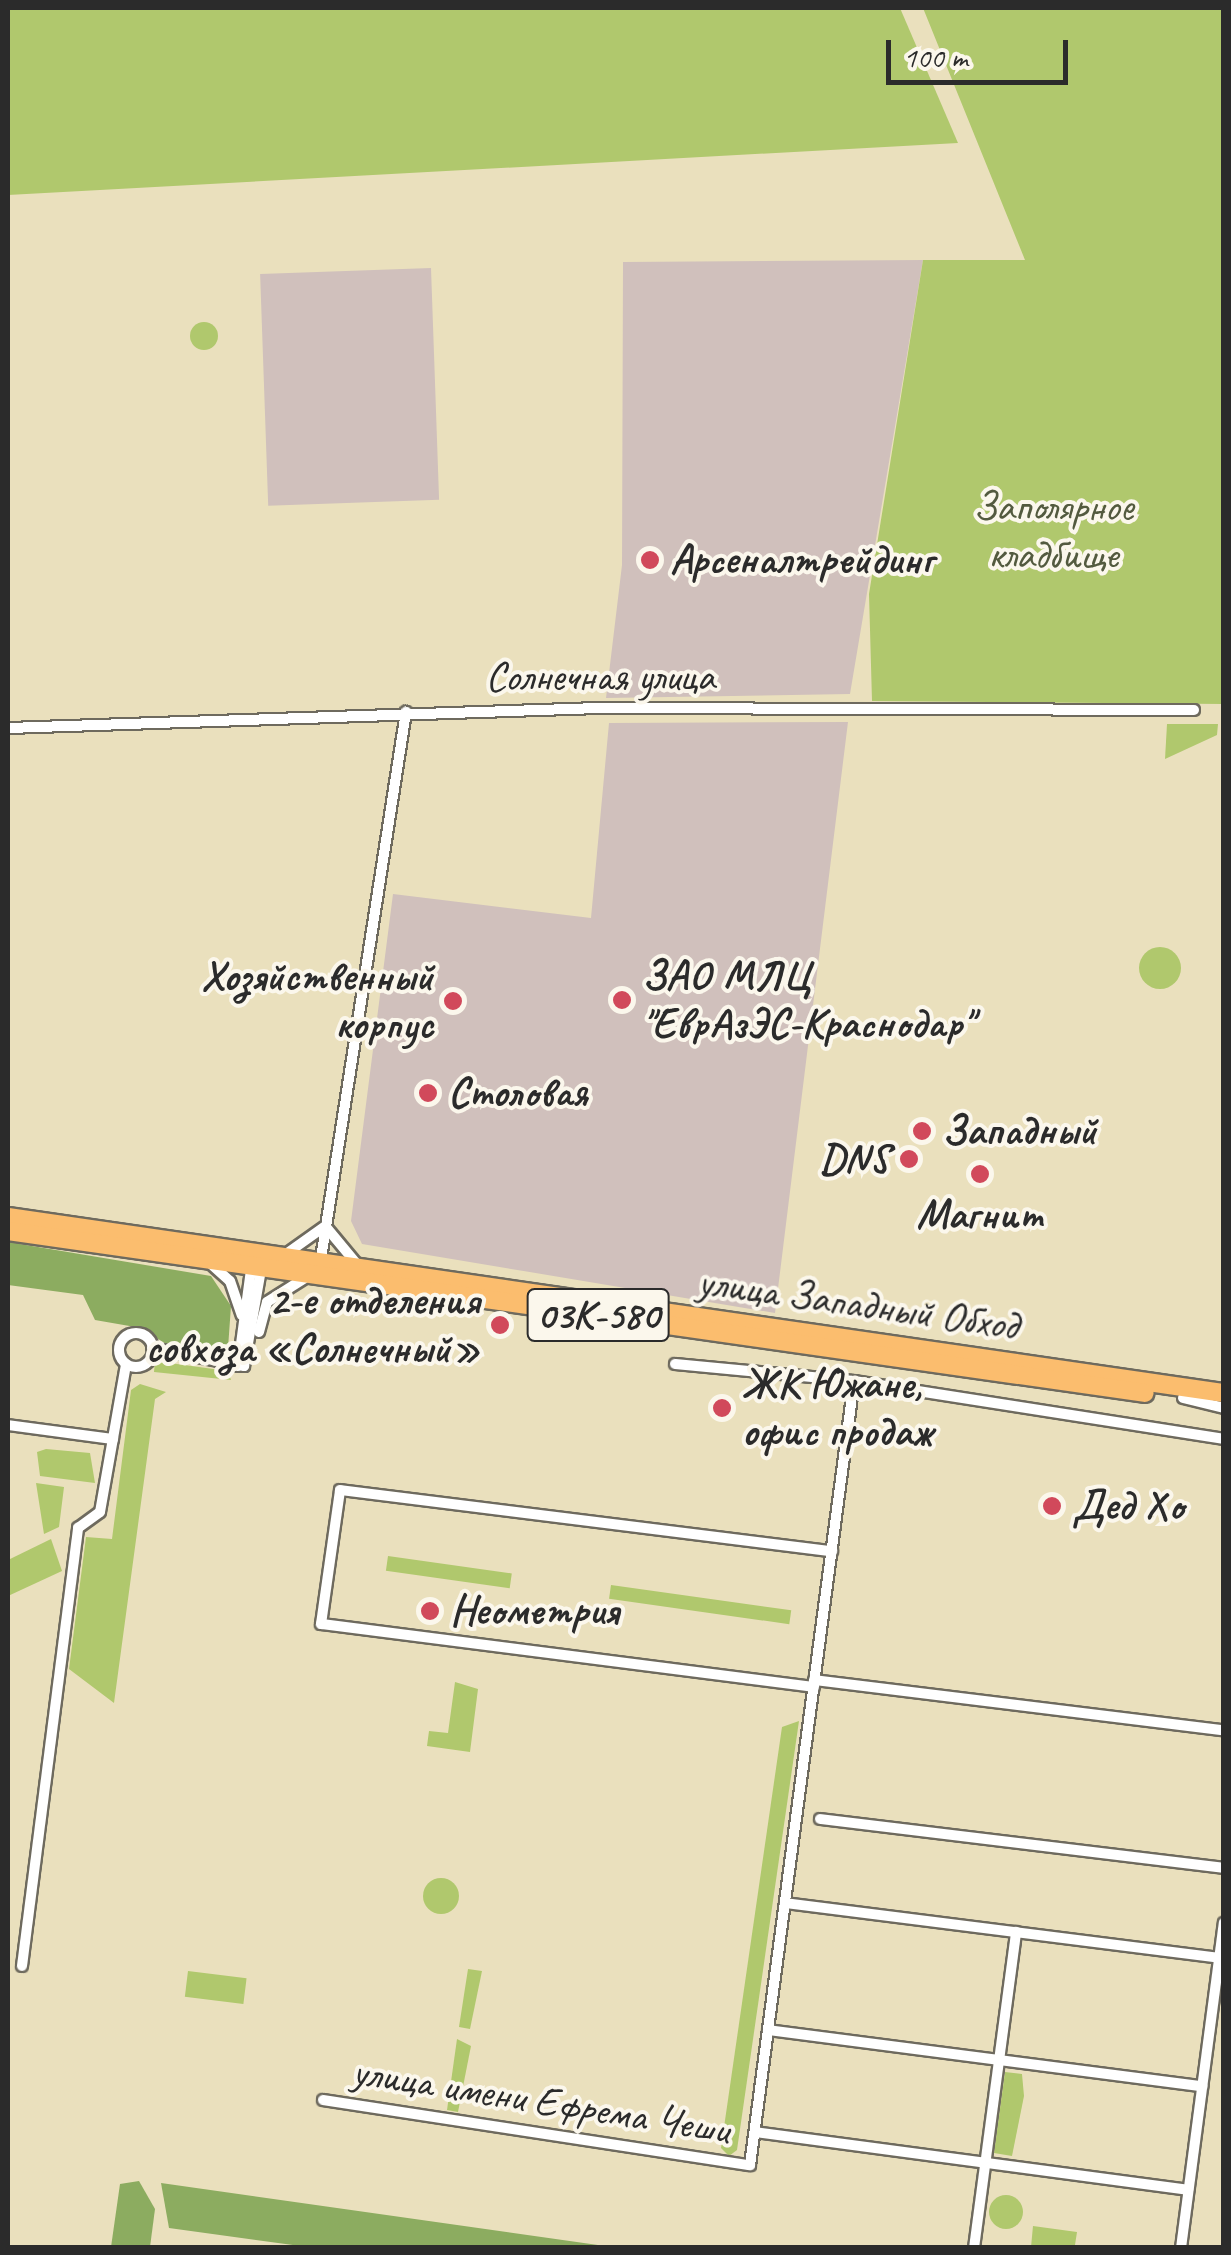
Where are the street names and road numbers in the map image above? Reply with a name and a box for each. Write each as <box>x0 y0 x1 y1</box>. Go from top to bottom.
street label: Солнечная улица <box>484 652 716 702</box>
street label: улица Западный Обход <box>695 1257 1021 1351</box>
road number: 03К-580 <box>526 1280 670 1350</box>
street label: улица имени Ефрема Чеши <box>346 2046 736 2156</box>

